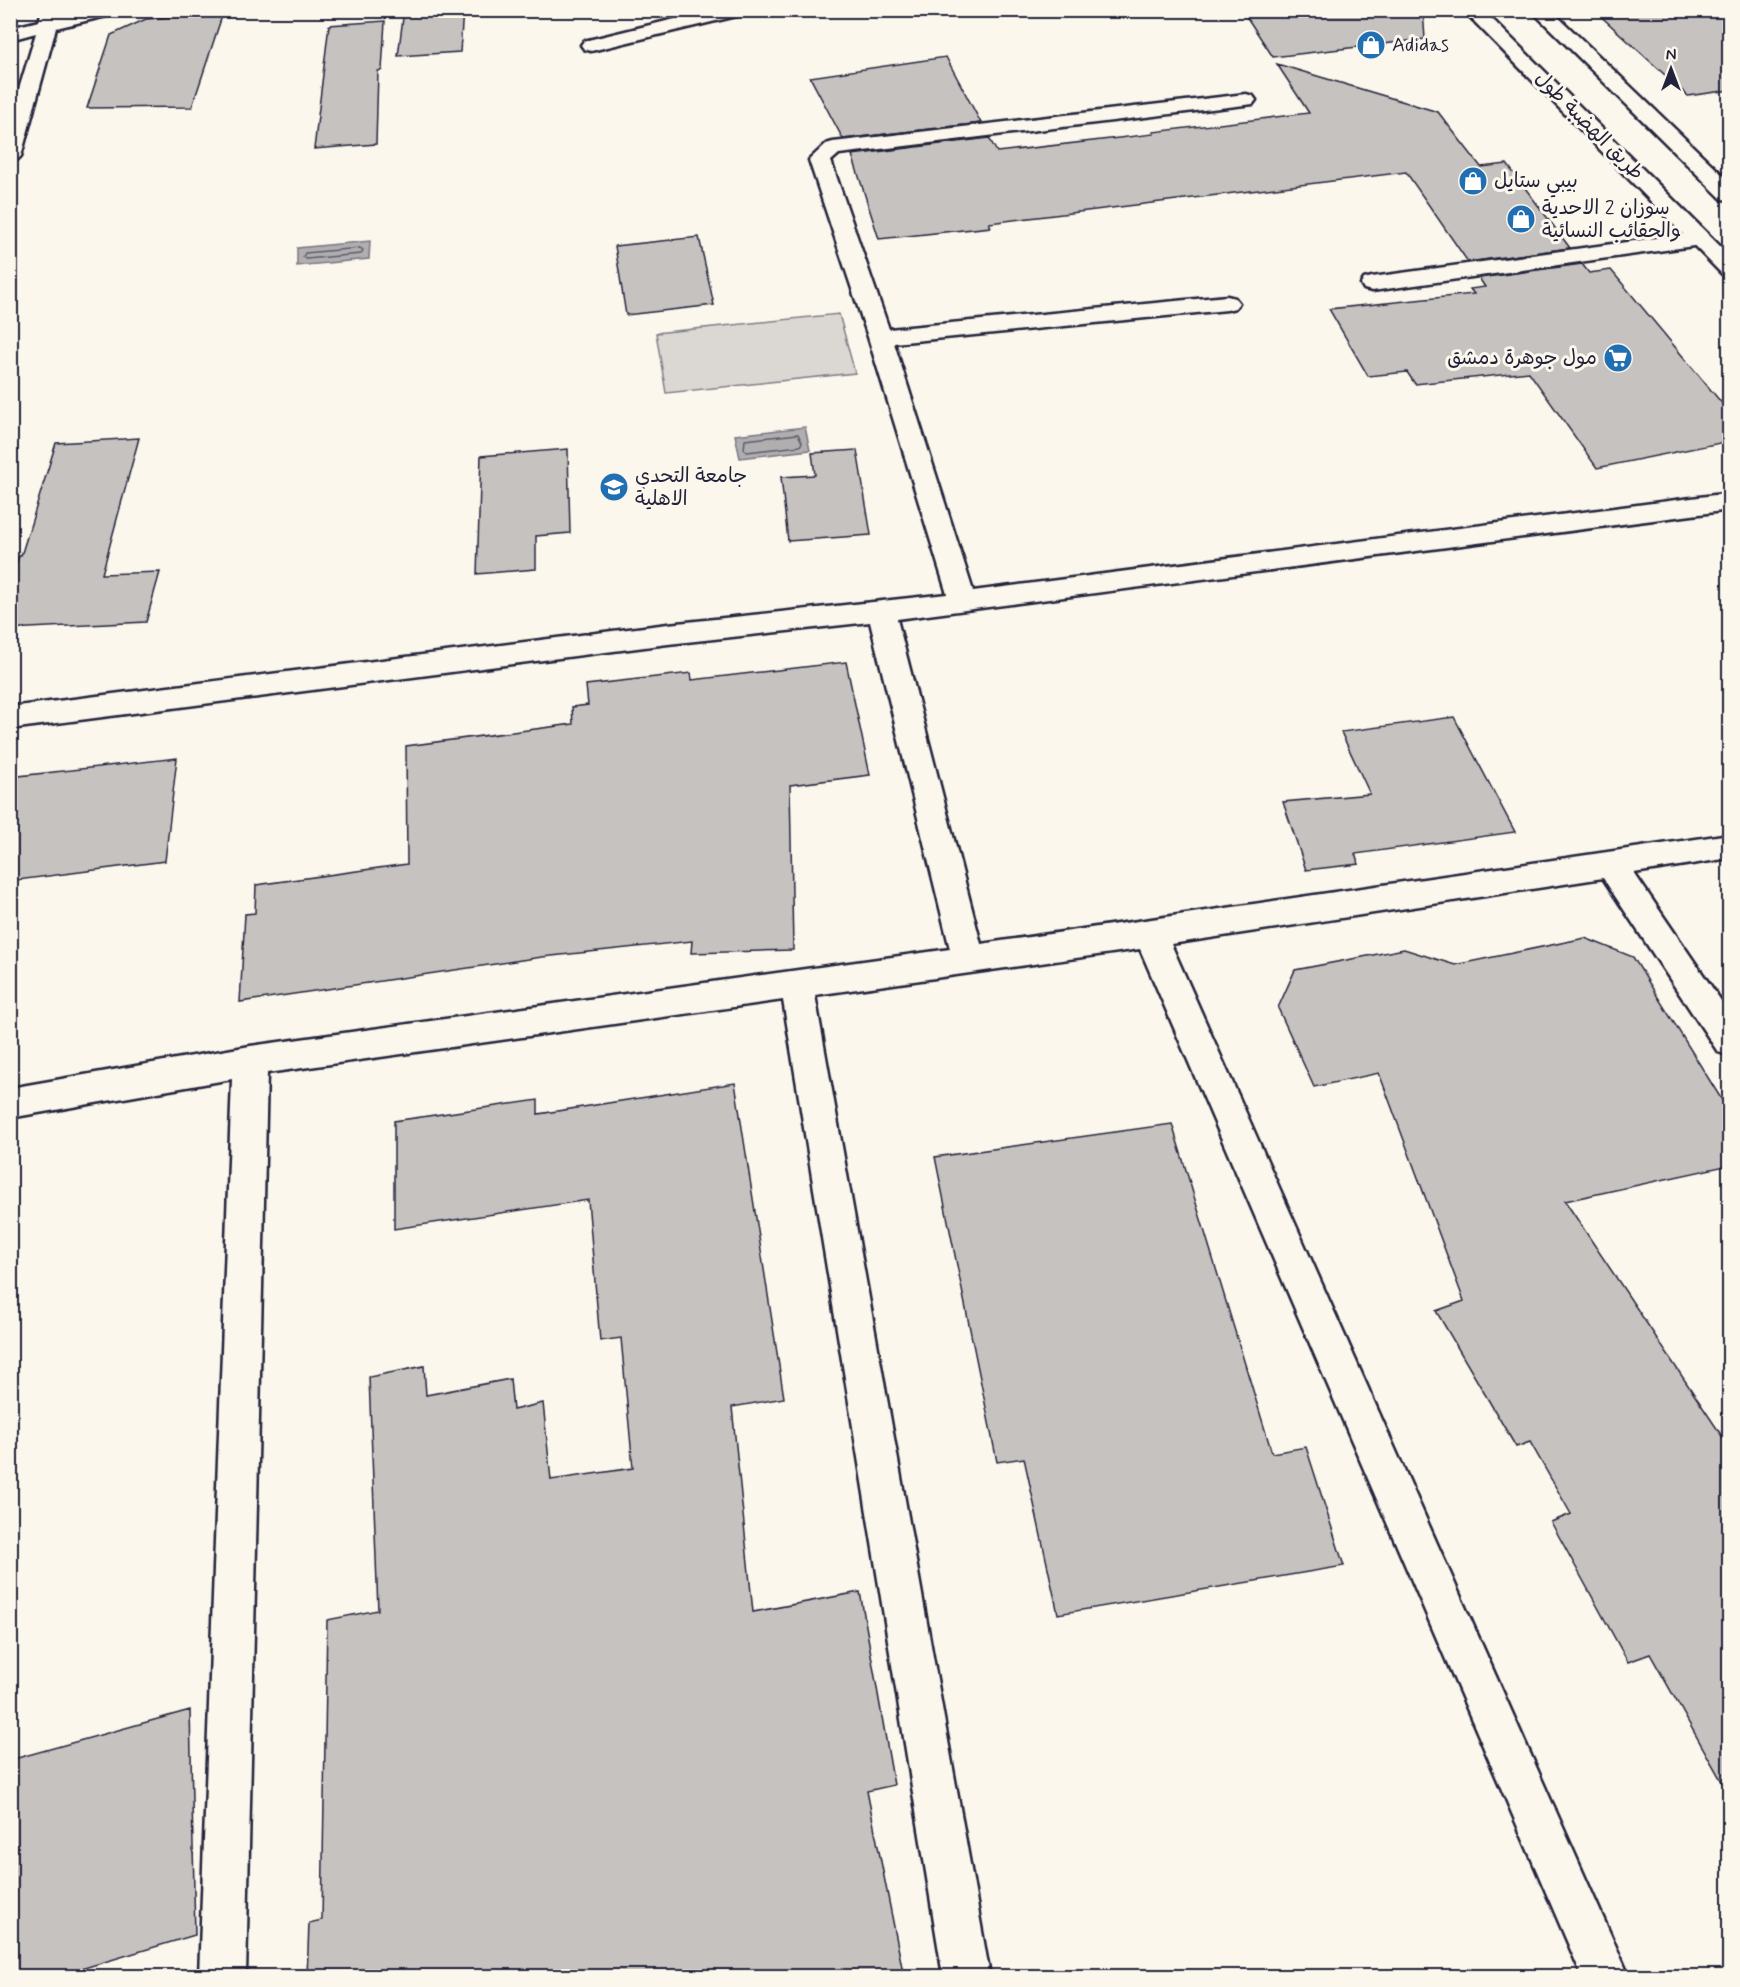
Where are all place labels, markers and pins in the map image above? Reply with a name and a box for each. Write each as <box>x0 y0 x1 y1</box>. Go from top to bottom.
shop icon: Adidas <box>1355 29 1387 61</box>
place label: Adidas <box>1392 32 1449 59</box>
shop icon: بيبي ستايل <box>1457 165 1489 197</box>
place label: بيبي ستايل <box>1494 168 1578 198</box>
place label: سوزان 2 الاحدية والحقائب النسائية <box>1542 195 1682 245</box>
shop icon: سوزان 2 الاحدية والحقائب النسائية <box>1505 203 1537 235</box>
supermarket icon: مول جوهرة دمشق <box>1602 342 1634 374</box>
place label: مول جوهرة دمشق <box>1447 345 1597 372</box>
place label: جامعة التحدي الاهلية <box>635 463 747 513</box>
school or university icon: جامعة التحدي الاهلية <box>598 471 630 503</box>

